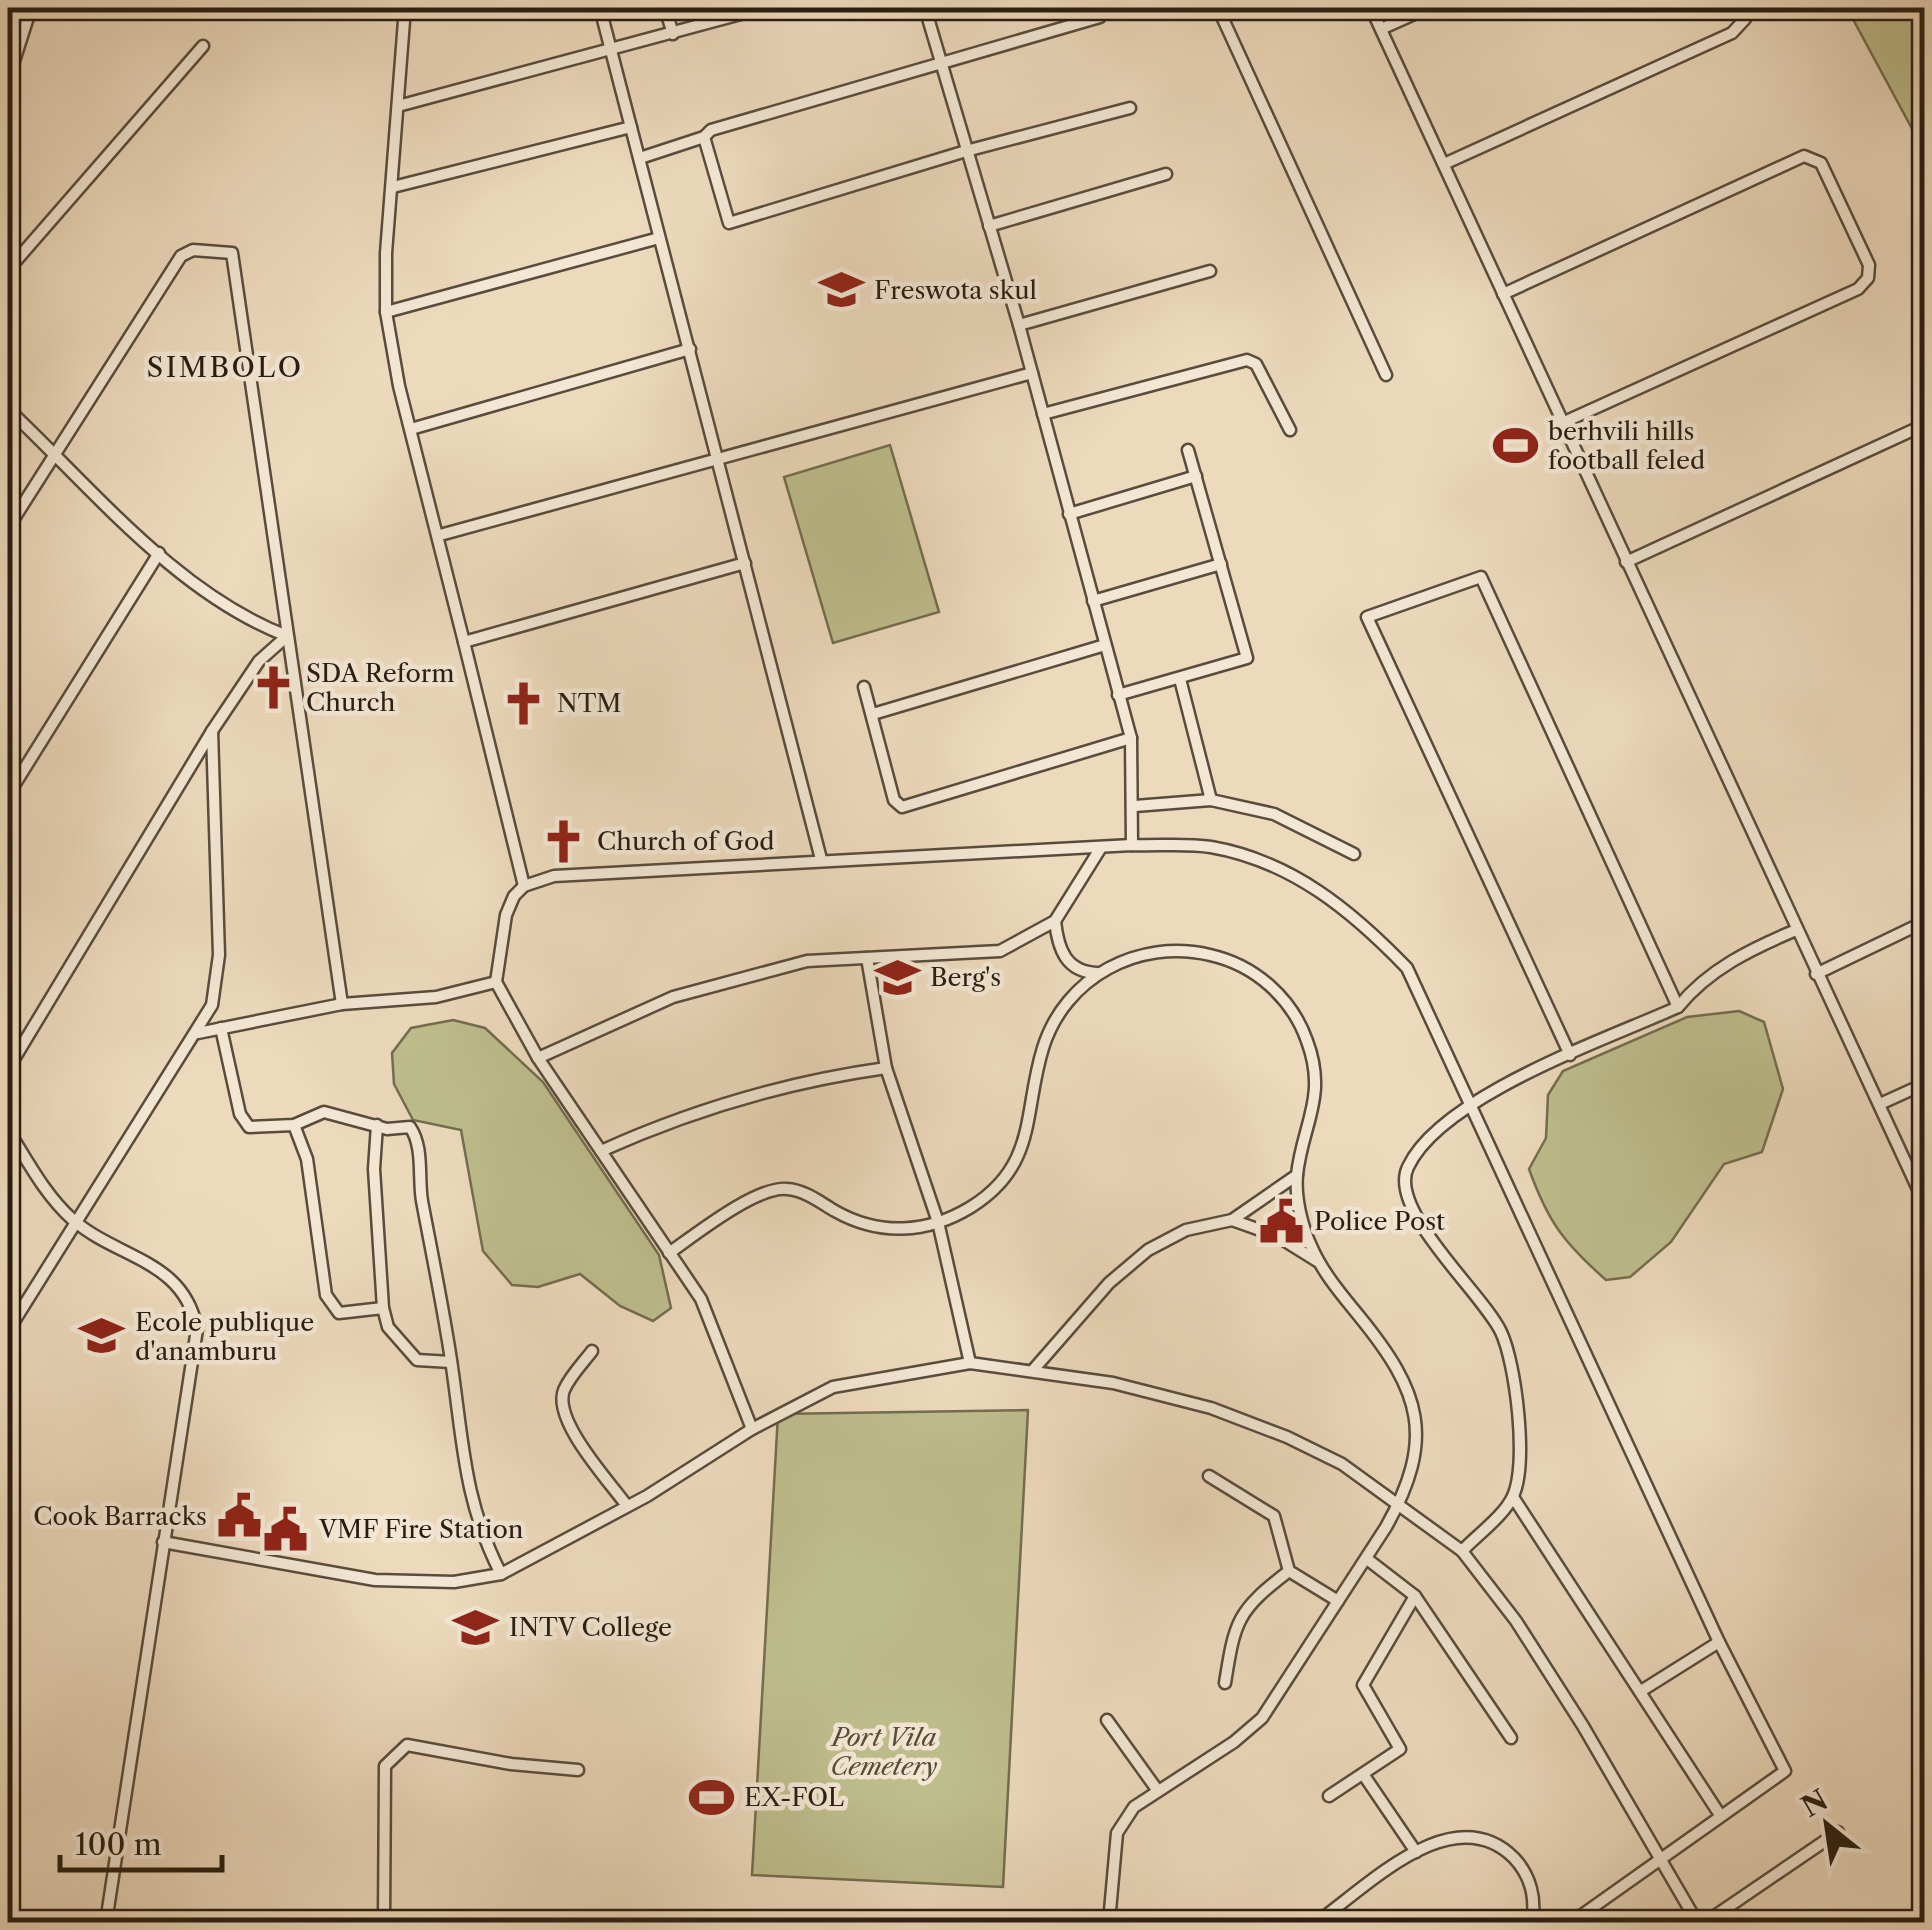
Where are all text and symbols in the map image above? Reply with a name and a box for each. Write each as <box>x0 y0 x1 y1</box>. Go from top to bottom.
school or university icon: Freswota skul <box>817 266 865 314</box>
place label: Freswota skul <box>874 275 1037 306</box>
district label: SIMBOLO <box>146 350 304 384</box>
place label: berhvili hills football feled <box>1548 416 1705 476</box>
sports icon: berhvili hills football feled <box>1491 421 1539 469</box>
place label: SDA Reform Church <box>306 658 455 718</box>
church icon: SDA Reform Church <box>249 663 297 711</box>
church icon: NTM <box>500 679 548 727</box>
place label: NTM <box>557 688 622 719</box>
church icon: Church of God <box>540 817 588 865</box>
place label: Church of God <box>597 826 774 857</box>
school or university icon: Berg's <box>873 953 921 1001</box>
place label: Berg's <box>930 962 1001 993</box>
public building icon: Police Post <box>1257 1197 1305 1245</box>
place label: Police Post <box>1314 1206 1445 1237</box>
place label: Ecole publique d'anamburu <box>135 1307 314 1367</box>
school or university icon: Ecole publique d'anamburu <box>78 1312 126 1360</box>
public building icon: Cook Barracks <box>216 1492 264 1540</box>
place label: Cook Barracks <box>33 1501 207 1532</box>
public building icon: VMF Fire Station <box>262 1505 310 1553</box>
place label: VMF Fire Station <box>318 1514 524 1545</box>
school or university icon: INTV College <box>452 1603 500 1651</box>
place label: INTV College <box>509 1612 672 1643</box>
park label: Port Vila Cemetery <box>830 1722 938 1782</box>
sports icon: EX-FOL <box>687 1773 735 1821</box>
north arrow <box>1777 1775 1877 1875</box>
place label: EX-FOL <box>744 1782 844 1813</box>
text: N <box>1795 1783 1834 1824</box>
scale bar <box>60 1810 222 1872</box>
text: 100 m <box>75 1826 162 1863</box>

